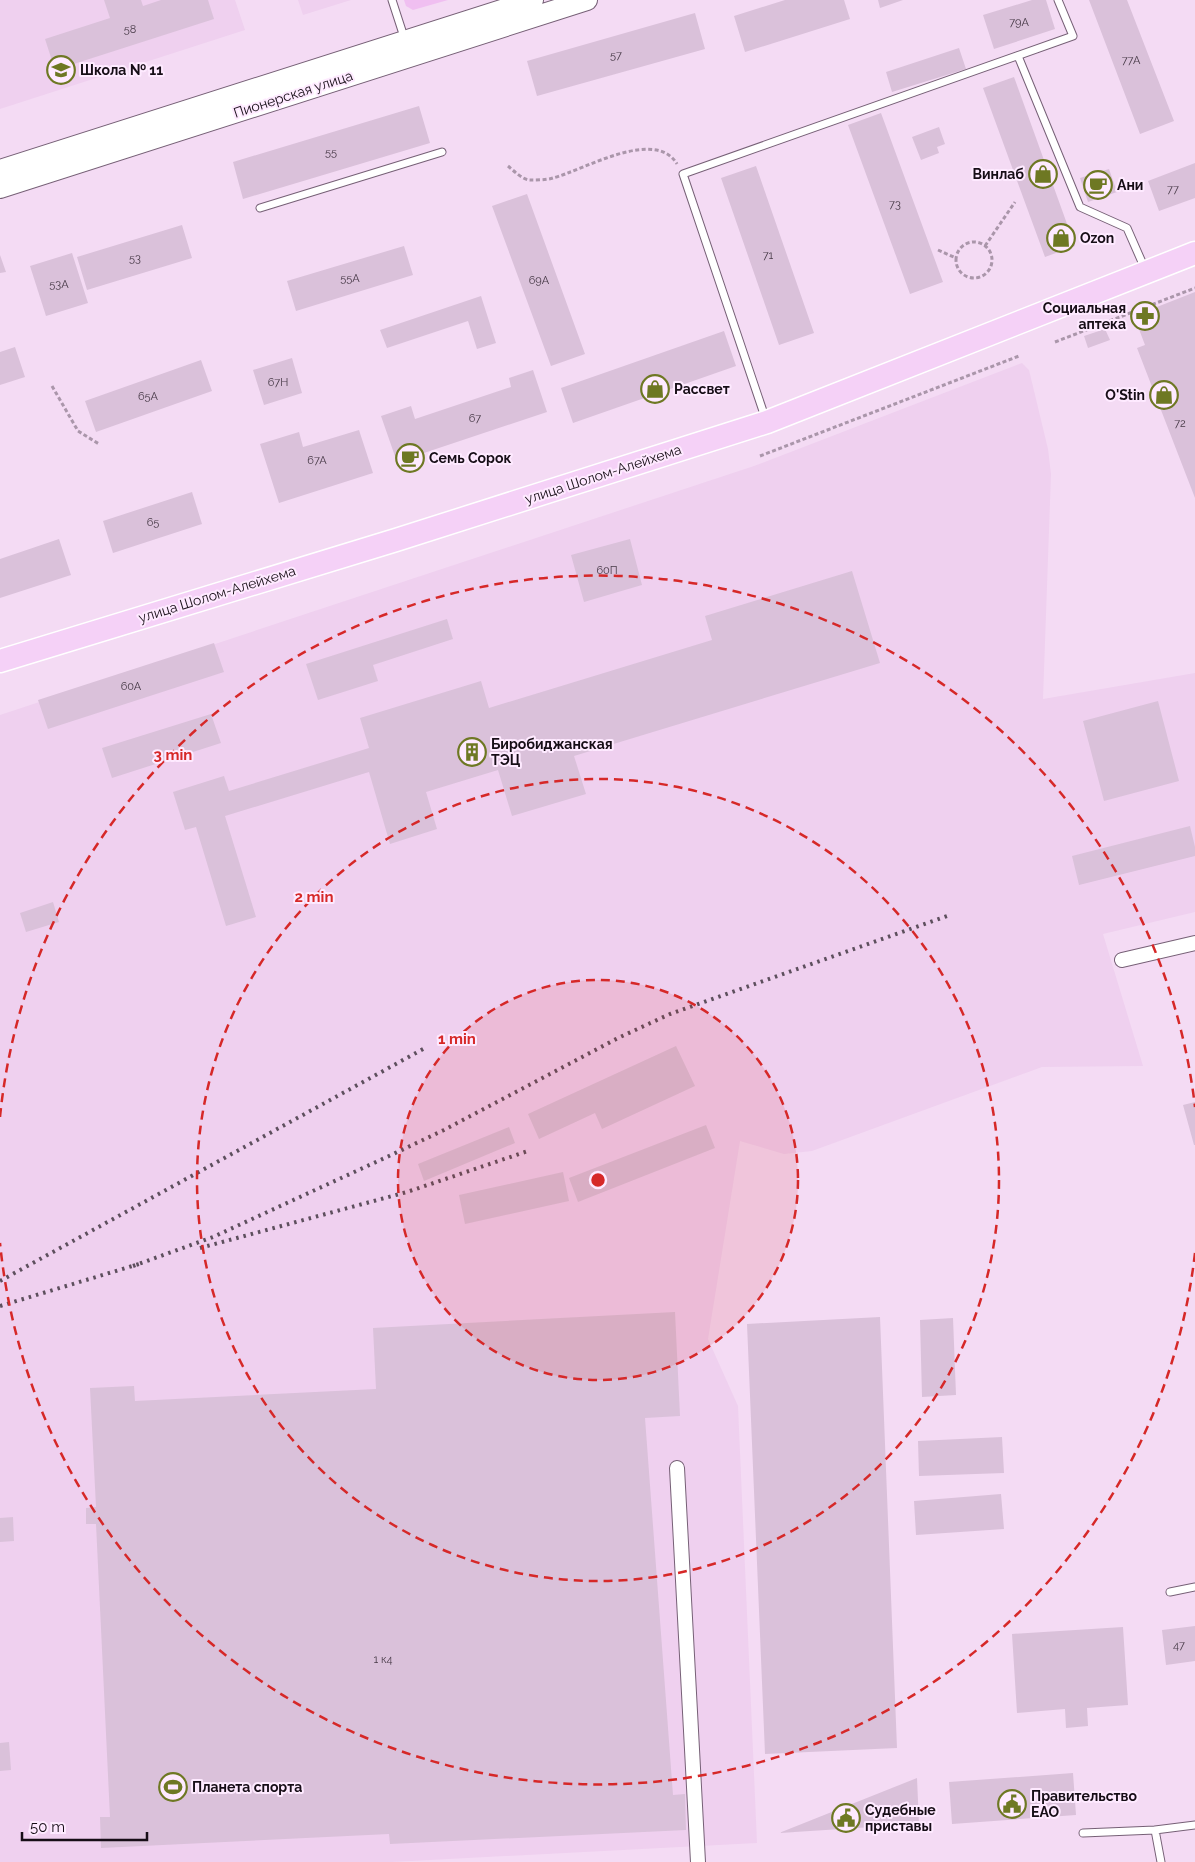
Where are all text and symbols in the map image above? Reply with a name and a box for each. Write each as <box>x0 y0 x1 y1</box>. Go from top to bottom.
house number: 79А <box>1009 16 1029 29</box>
house number: 58 <box>124 23 136 36</box>
house number: 57 <box>610 49 622 62</box>
house number: 77А <box>1122 54 1141 67</box>
school or university icon: Школа № 11 <box>46 55 76 85</box>
place label: Школа № 11 <box>80 62 163 78</box>
street label: Пионерская улица <box>231 67 355 121</box>
house number: 55 <box>325 146 337 159</box>
shop icon: Винлаб <box>1028 159 1058 189</box>
place label: Винлаб <box>972 166 1024 182</box>
cafe icon: Ани <box>1083 170 1113 200</box>
place label: Ани <box>1117 177 1143 193</box>
house number: 77 <box>1167 183 1179 196</box>
house number: 73 <box>889 198 901 211</box>
shop icon: Ozon <box>1046 223 1076 253</box>
place label: Ozon <box>1080 230 1114 246</box>
house number: 71 <box>763 249 774 262</box>
house number: 53 <box>129 252 141 265</box>
house number: 55А <box>340 272 360 285</box>
house number: 69А <box>529 274 550 287</box>
house number: 53А <box>49 278 69 291</box>
place label: Социальная аптека <box>1043 300 1126 332</box>
pharmacy icon: Социальная аптека <box>1130 301 1160 331</box>
shop icon: Рассвет <box>640 374 670 404</box>
house number: 67Н <box>268 376 288 389</box>
shop icon: O'Stin <box>1149 380 1179 410</box>
place label: Рассвет <box>674 381 730 397</box>
place label: O'Stin <box>1105 387 1145 403</box>
house number: 65А <box>138 390 159 403</box>
house number: 67 <box>469 412 481 425</box>
house number: 72 <box>1174 417 1186 430</box>
street label: улица Шолом-Алейхема <box>523 441 683 507</box>
cafe icon: Семь Сорок <box>395 443 425 473</box>
place label: Семь Сорок <box>429 450 511 466</box>
house number: 67А <box>307 454 327 467</box>
house number: 65 <box>147 516 159 529</box>
street label: улица Шолом-Алейхема <box>137 562 297 626</box>
house number: 60П <box>596 564 618 577</box>
house number: 60А <box>121 680 142 693</box>
place label: Биробиджанская ТЭЦ <box>491 736 613 768</box>
building icon: Биробиджанская ТЭЦ <box>457 737 487 767</box>
text: 3 min <box>154 746 192 764</box>
text: 2 min <box>295 888 333 906</box>
text: 1 min <box>438 1030 476 1048</box>
centre of rings <box>589 1171 607 1189</box>
house number: 47 <box>1173 1639 1185 1652</box>
house number: 1 к4 <box>373 1653 393 1666</box>
sports icon: Планета спорта <box>158 1772 188 1802</box>
place label: Планета спорта <box>192 1779 302 1795</box>
place label: Правительство ЕАО <box>1031 1788 1137 1820</box>
public building icon: Правительство ЕАО <box>997 1789 1027 1819</box>
place label: Судебные приставы <box>865 1802 936 1834</box>
public building icon: Судебные приставы <box>831 1803 861 1833</box>
scale bar <box>22 1810 148 1842</box>
text: 50 m <box>30 1818 65 1836</box>

